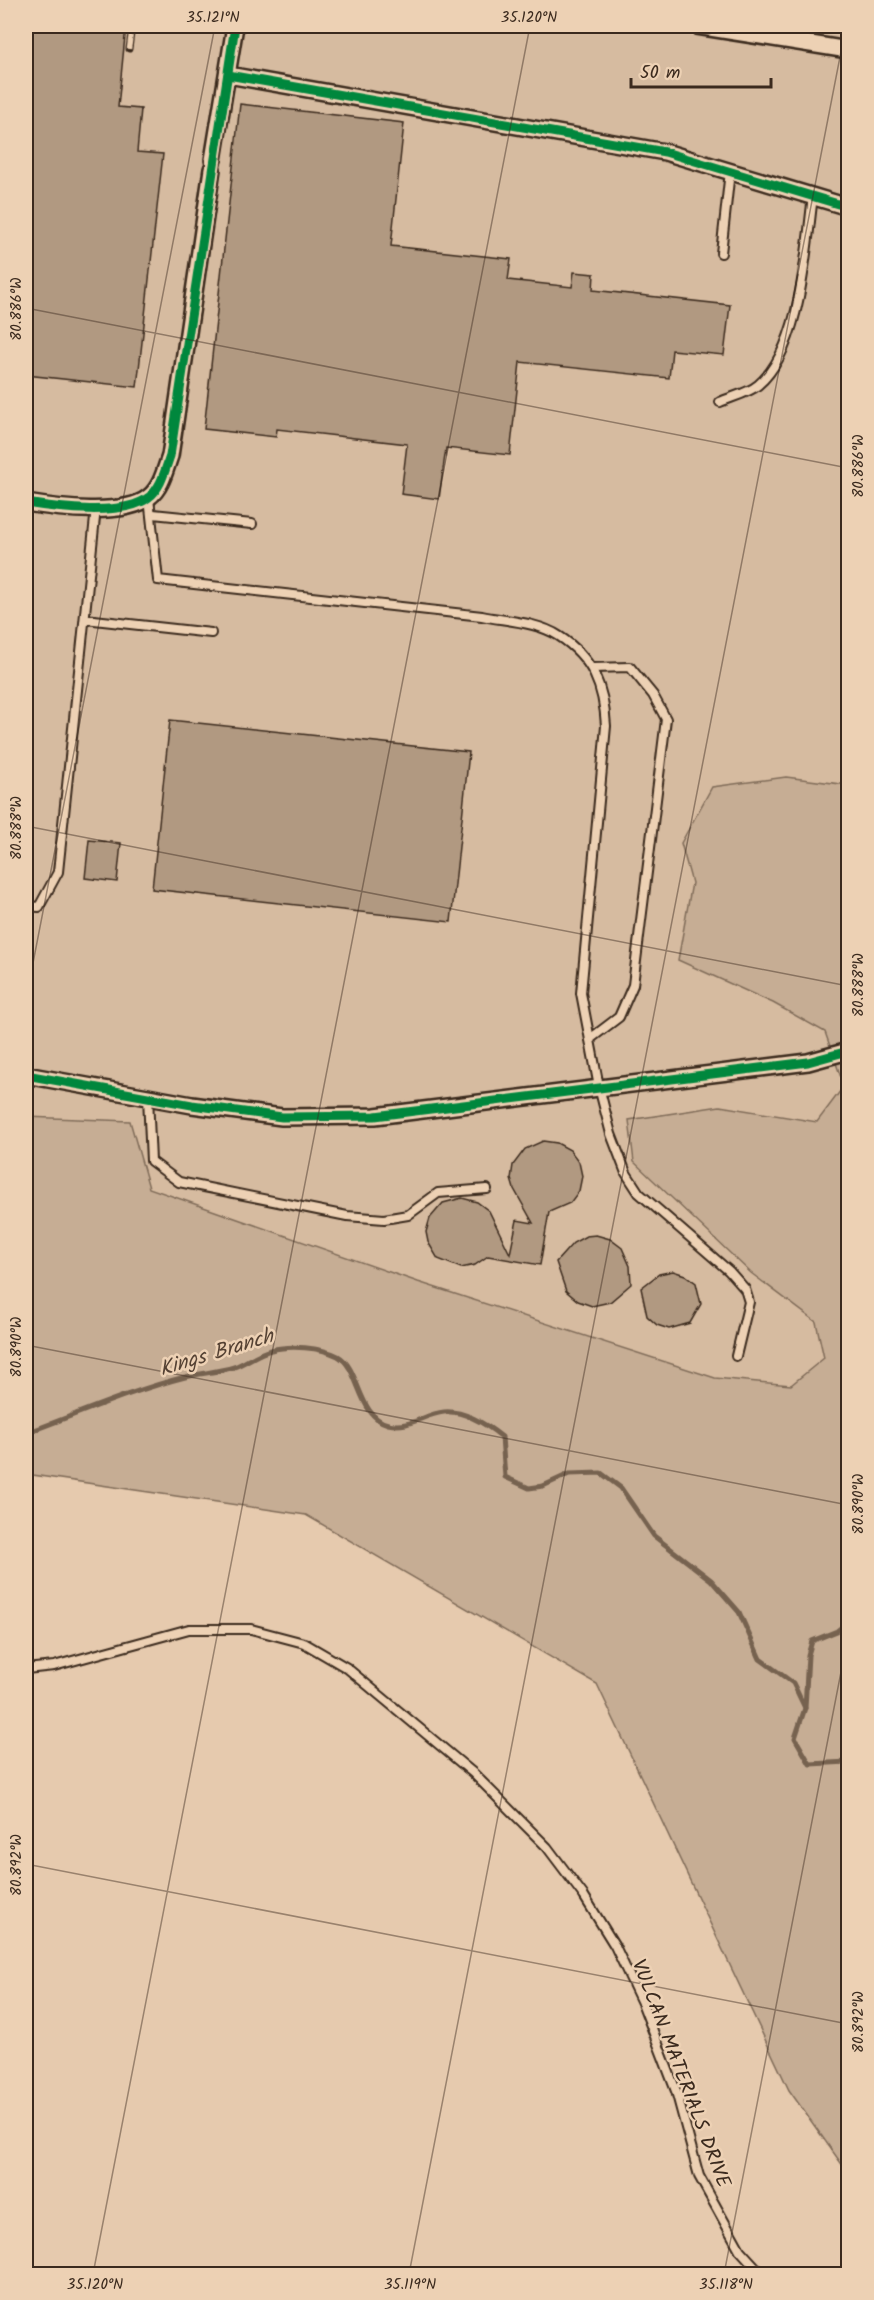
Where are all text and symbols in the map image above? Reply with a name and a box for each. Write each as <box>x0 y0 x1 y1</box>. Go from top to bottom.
text: 35.121°N <box>186 6 240 30</box>
text: 35.120°N <box>501 6 557 30</box>
scale bar <box>631 51 770 89</box>
text: 50 m <box>640 59 680 88</box>
text: 80.886°W <box>5 277 29 341</box>
text: 80.886°W <box>847 434 871 498</box>
text: 80.888°W <box>5 796 29 860</box>
text: 80.888°W <box>847 953 871 1017</box>
text: 80.890°W <box>5 1316 29 1377</box>
water label: Kings Branch <box>155 1320 279 1386</box>
text: 80.890°W <box>847 1473 871 1534</box>
text: 80.892°W <box>5 1834 29 1896</box>
street label: VULCAN MATERIALS DRIVE <box>622 1955 739 2194</box>
text: 80.892°W <box>847 1991 871 2053</box>
text: 35.120°N <box>67 2273 123 2297</box>
text: 35.119°N <box>384 2273 436 2297</box>
text: 35.118°N <box>699 2273 753 2297</box>

